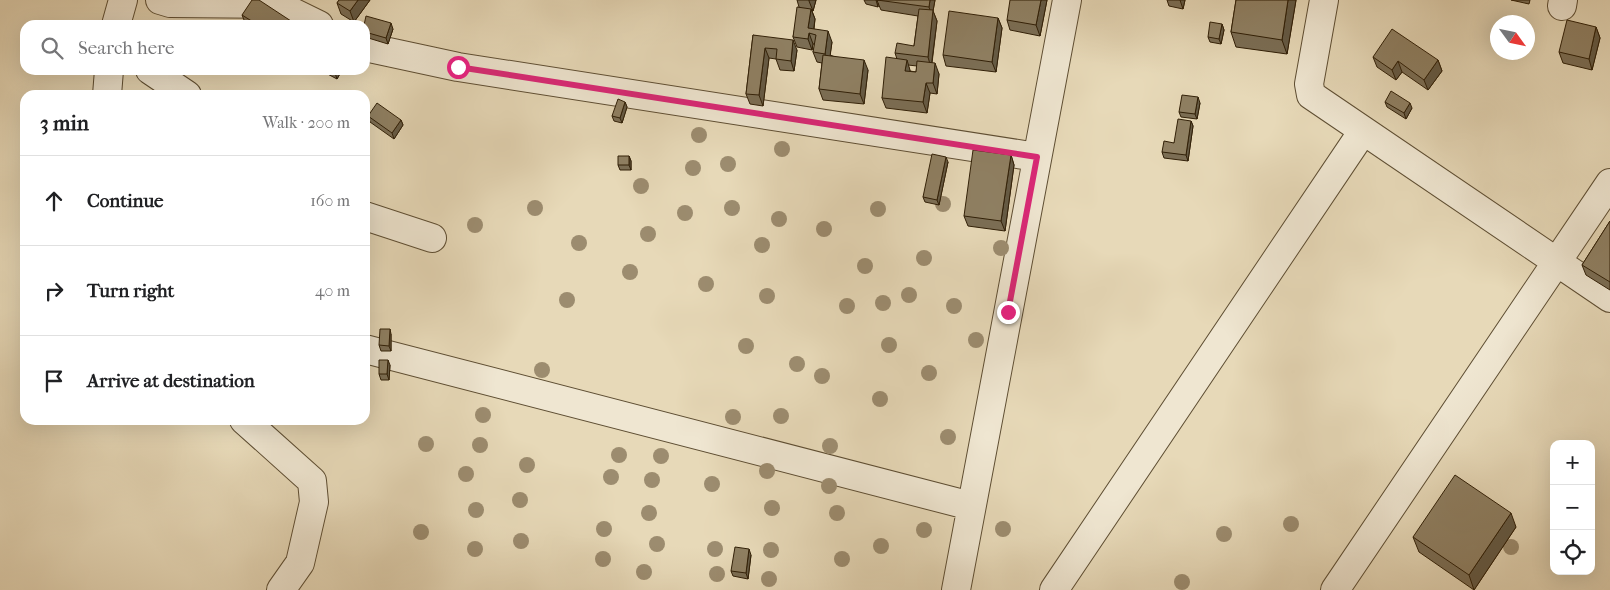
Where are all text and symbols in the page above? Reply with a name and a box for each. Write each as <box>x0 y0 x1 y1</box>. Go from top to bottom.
north arrow <box>1490 15 1535 60</box>
search box <box>20 20 370 75</box>
icon: search <box>38 34 66 62</box>
text: Search here <box>78 37 174 59</box>
route start <box>447 56 470 79</box>
text: 3 min <box>40 111 89 135</box>
text: Walk · 200 m <box>263 113 350 132</box>
icon: ahead <box>40 187 68 215</box>
text: Continue <box>87 190 163 212</box>
text: 160 m <box>310 191 350 210</box>
icon: right <box>40 277 68 305</box>
text: Turn right <box>87 280 174 302</box>
text: 40 m <box>315 281 350 300</box>
route end <box>997 301 1020 324</box>
icon: arrive <box>40 367 68 395</box>
text: Arrive at destination <box>87 370 255 392</box>
map controls <box>1550 440 1595 575</box>
button: + <box>1550 440 1595 485</box>
button: − <box>1550 485 1595 530</box>
button: locate <box>1550 530 1595 575</box>

